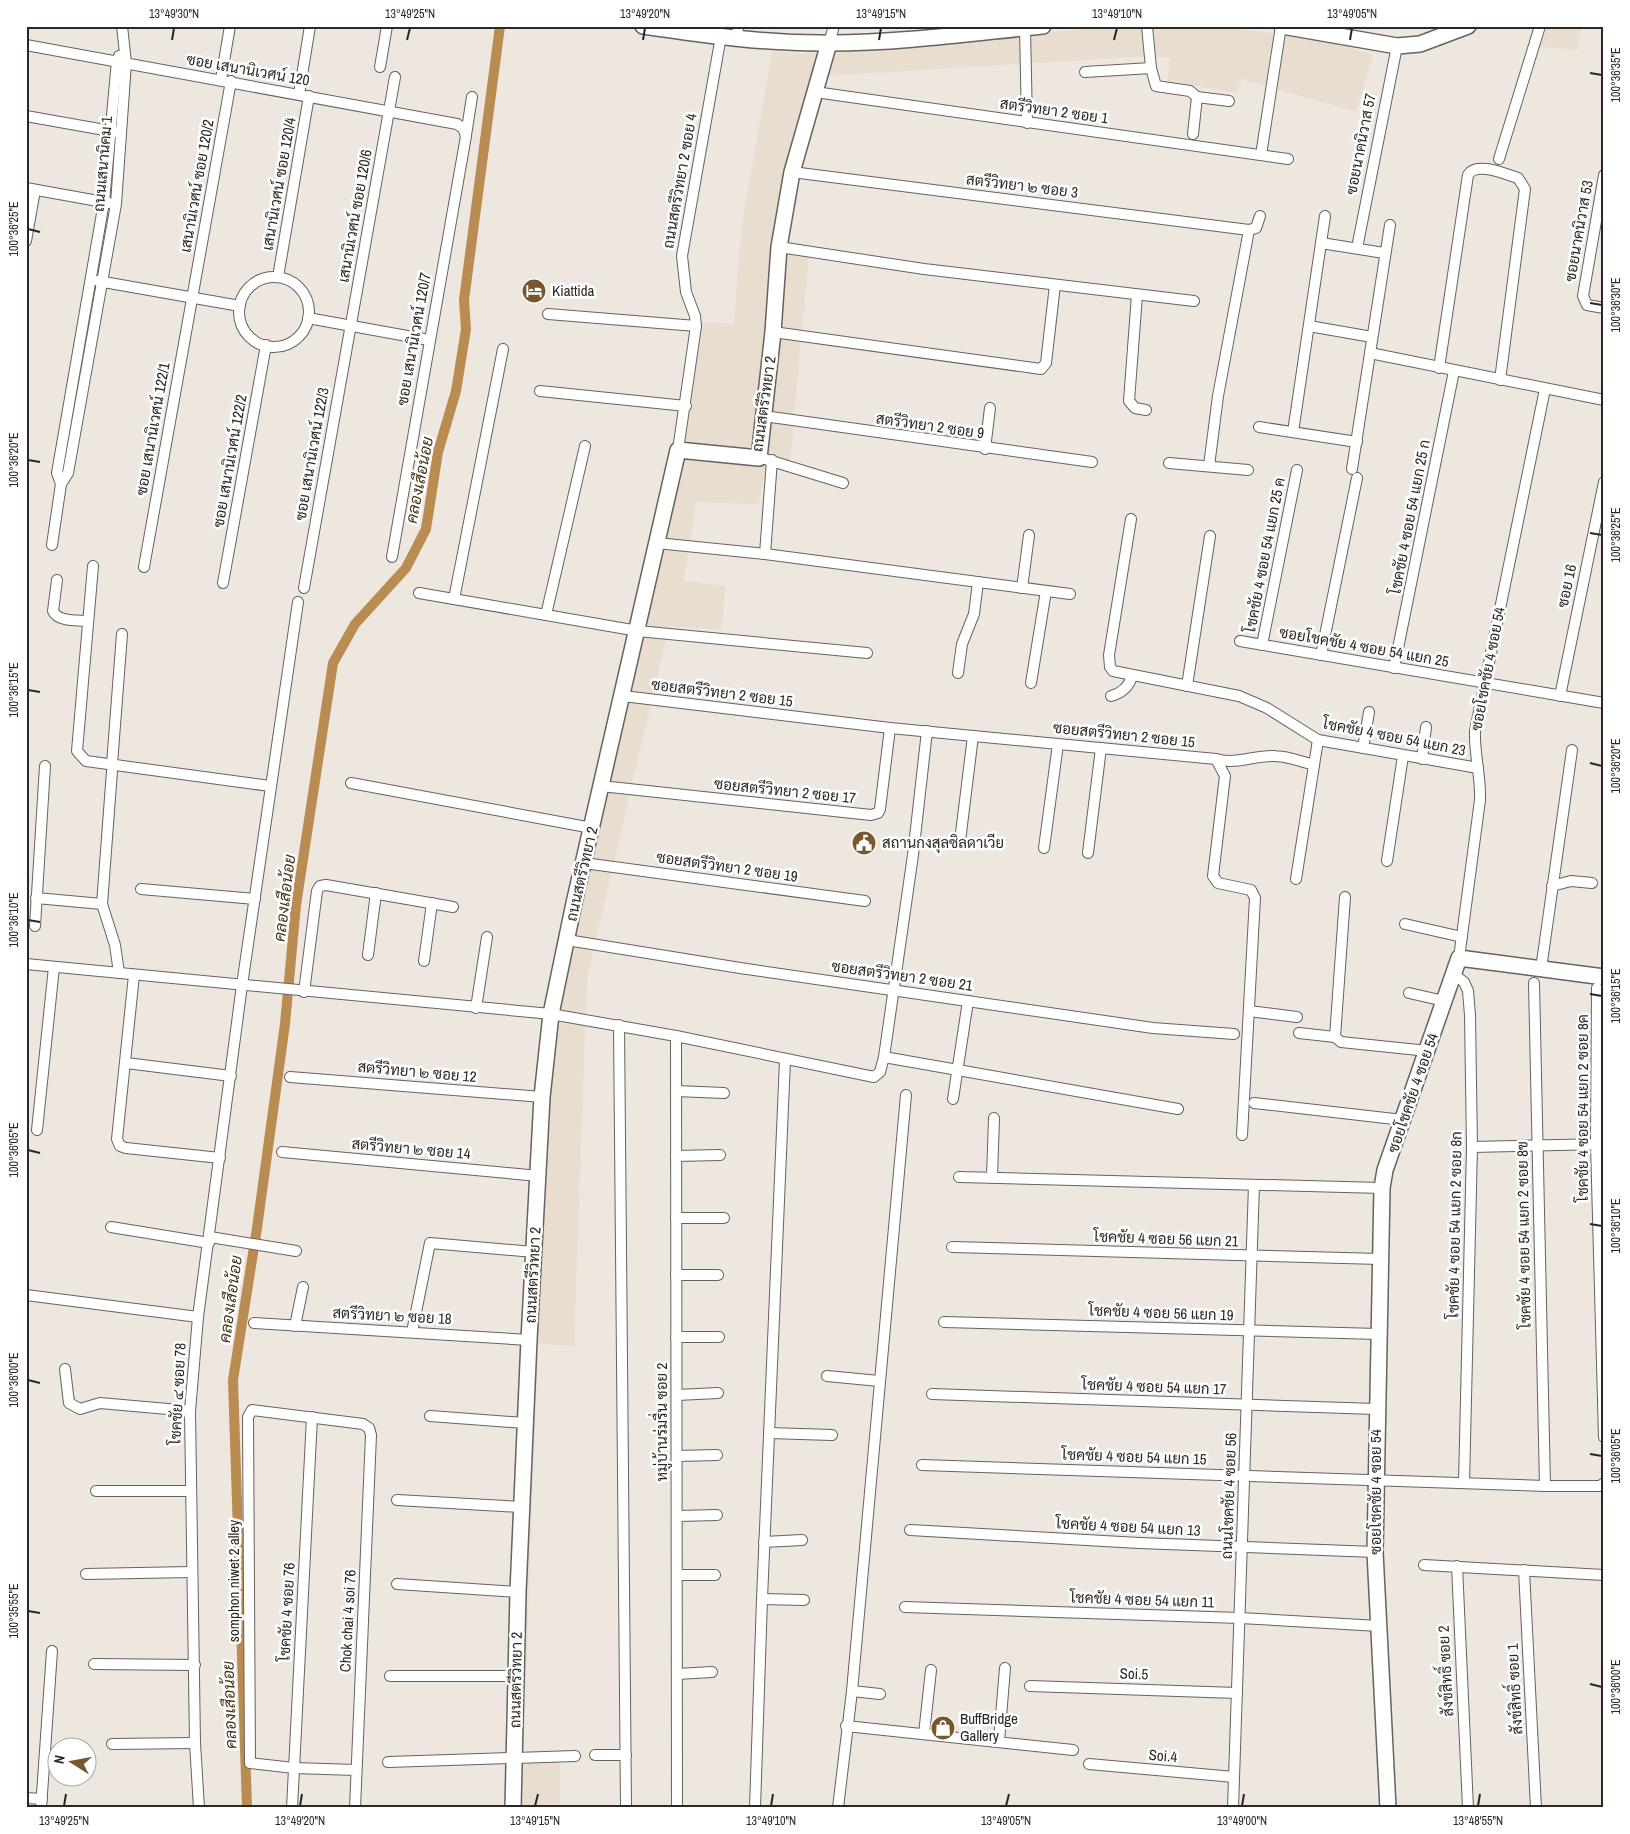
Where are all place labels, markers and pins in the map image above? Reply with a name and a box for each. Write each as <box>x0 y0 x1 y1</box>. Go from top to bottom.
hotel icon: Kiattida <box>521 278 547 304</box>
place label: Kiattida <box>552 280 595 301</box>
public building icon: สถานกงสุลซิลดาเวีย <box>851 830 877 856</box>
place label: สถานกงสุลซิลดาเวีย <box>882 832 1004 854</box>
place label: BuffBridge Gallery <box>960 1708 1018 1746</box>
shop icon: BuffBridge Gallery <box>930 1715 956 1741</box>

